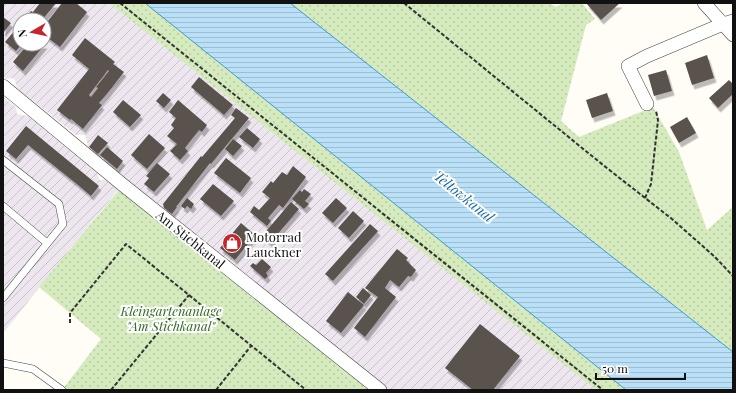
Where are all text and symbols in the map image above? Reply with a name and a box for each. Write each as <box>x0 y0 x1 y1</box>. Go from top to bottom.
north arrow <box>12 12 52 52</box>
text: N <box>14 28 30 39</box>
water label: Teltowkanal <box>430 166 499 227</box>
street label: Am Stichkanal <box>152 205 229 272</box>
place label: Motorrad Lauckner <box>246 228 302 260</box>
shop icon: Motorrad Lauckner <box>221 232 243 254</box>
park label: Kleingartenanlage "Am Stichkanal" <box>119 302 222 334</box>
scale bar <box>596 355 685 381</box>
text: 50 m <box>602 360 628 376</box>

